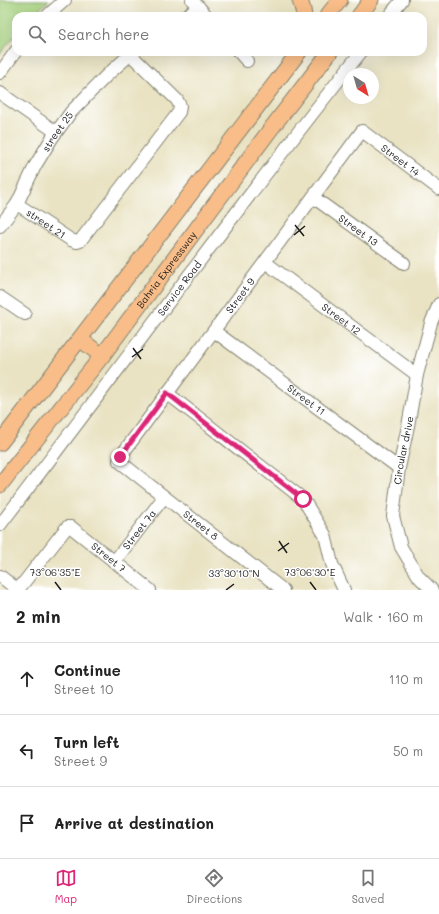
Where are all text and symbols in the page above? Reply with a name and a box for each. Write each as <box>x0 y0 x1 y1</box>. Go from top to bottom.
search box <box>12 12 427 56</box>
icon: search <box>26 23 48 45</box>
text: Search here <box>58 24 149 44</box>
north arrow <box>343 68 379 104</box>
street label: street 25 <box>39 108 76 154</box>
street label: Street 14 <box>378 141 423 179</box>
street label: street 21 <box>24 205 68 242</box>
street label: Street 13 <box>336 211 381 249</box>
street label: Bahria Expressway <box>133 228 199 311</box>
street label: Service Road <box>154 258 204 318</box>
street label: Street 9 <box>222 275 258 316</box>
street label: Street 12 <box>319 300 364 338</box>
street label: Street 11 <box>285 381 328 418</box>
street label: Circular drive <box>390 415 417 485</box>
route end <box>111 448 129 466</box>
route start <box>294 490 312 508</box>
street label: Street 7a <box>119 507 159 552</box>
street label: Street 8 <box>180 507 222 543</box>
street label: Street 7 <box>88 539 129 575</box>
text: 73°06'35"E <box>30 565 81 579</box>
text: 73°06'30"E <box>285 565 336 579</box>
text: 33°30'10"N <box>208 566 260 580</box>
text: 2 min <box>16 605 61 627</box>
text: Walk · 160 m <box>343 608 423 625</box>
text: Continue <box>54 660 121 680</box>
icon: ahead <box>16 668 38 690</box>
text: 110 m <box>389 670 423 687</box>
text: Street 10 <box>54 680 113 697</box>
text: Turn left <box>54 732 119 752</box>
icon: left <box>16 740 38 762</box>
text: 50 m <box>393 742 423 759</box>
text: Street 9 <box>54 752 107 769</box>
icon: arrive <box>16 812 38 834</box>
text: Arrive at destination <box>54 813 214 833</box>
tab: Map <box>55 867 77 906</box>
tab: Directions <box>186 867 242 906</box>
tab: Saved <box>352 867 384 906</box>

